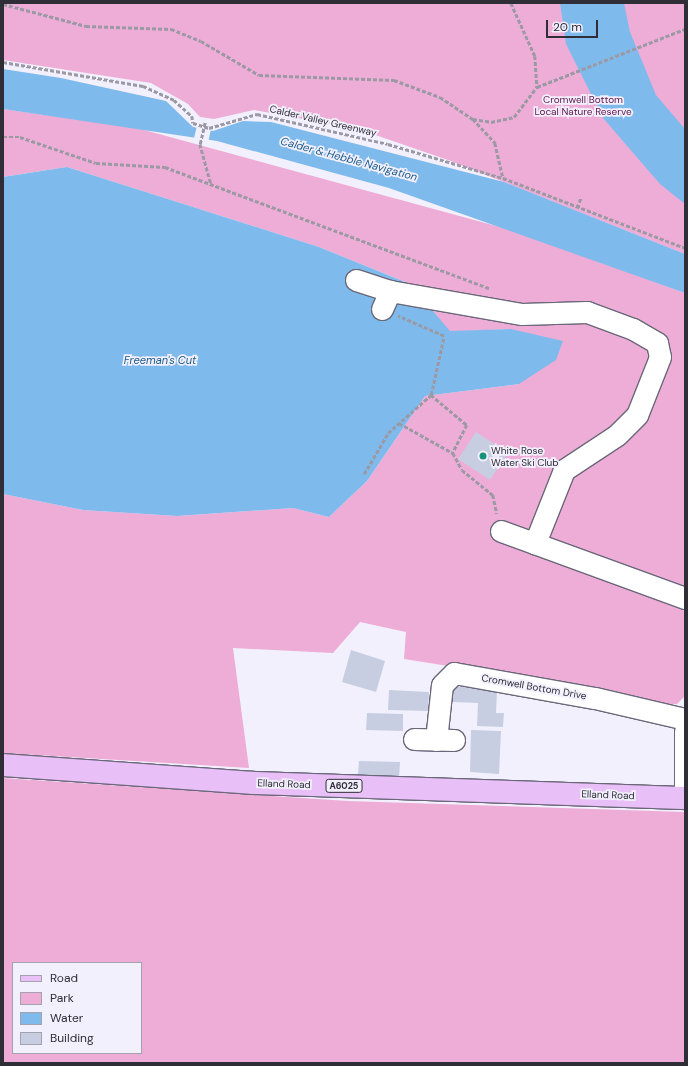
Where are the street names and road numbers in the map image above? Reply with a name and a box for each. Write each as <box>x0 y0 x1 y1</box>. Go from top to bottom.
street label: Calder Valley Greenway <box>268 103 378 139</box>
street label: Cromwell Bottom Drive <box>481 672 587 702</box>
street label: Elland Road <box>257 777 311 791</box>
road number: A6025 <box>325 779 363 793</box>
street label: Elland Road <box>581 788 635 802</box>

